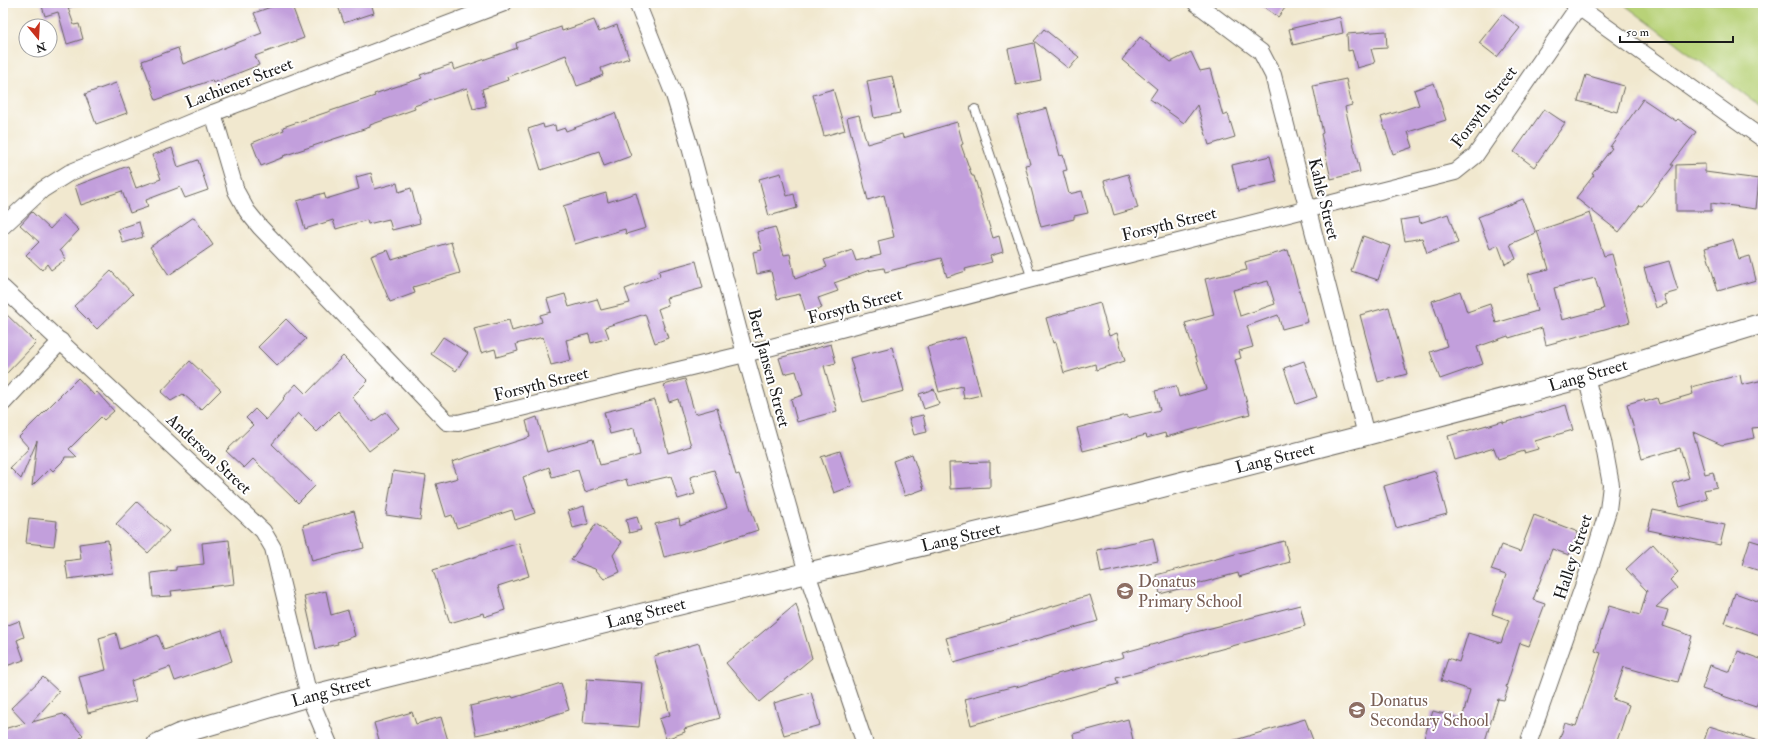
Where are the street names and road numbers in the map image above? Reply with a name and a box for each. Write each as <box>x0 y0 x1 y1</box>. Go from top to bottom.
street label: Lachiener Street <box>182 53 296 113</box>
street label: Forsyth Street <box>1446 62 1523 153</box>
street label: Kahle Street <box>1304 156 1344 243</box>
street label: Forsyth Street <box>1119 202 1219 247</box>
street label: Forsyth Street <box>805 283 905 330</box>
street label: Bert Jansen Street <box>742 306 795 430</box>
street label: Lang Street <box>1546 354 1630 396</box>
street label: Forsyth Street <box>491 362 591 407</box>
street label: Anderson Street <box>161 409 256 499</box>
street label: Lang Street <box>1233 438 1317 478</box>
street label: Halley Street <box>1549 511 1598 603</box>
street label: Lang Street <box>919 518 1003 556</box>
street label: Lang Street <box>604 593 688 633</box>
street label: Lang Street <box>289 670 373 712</box>

